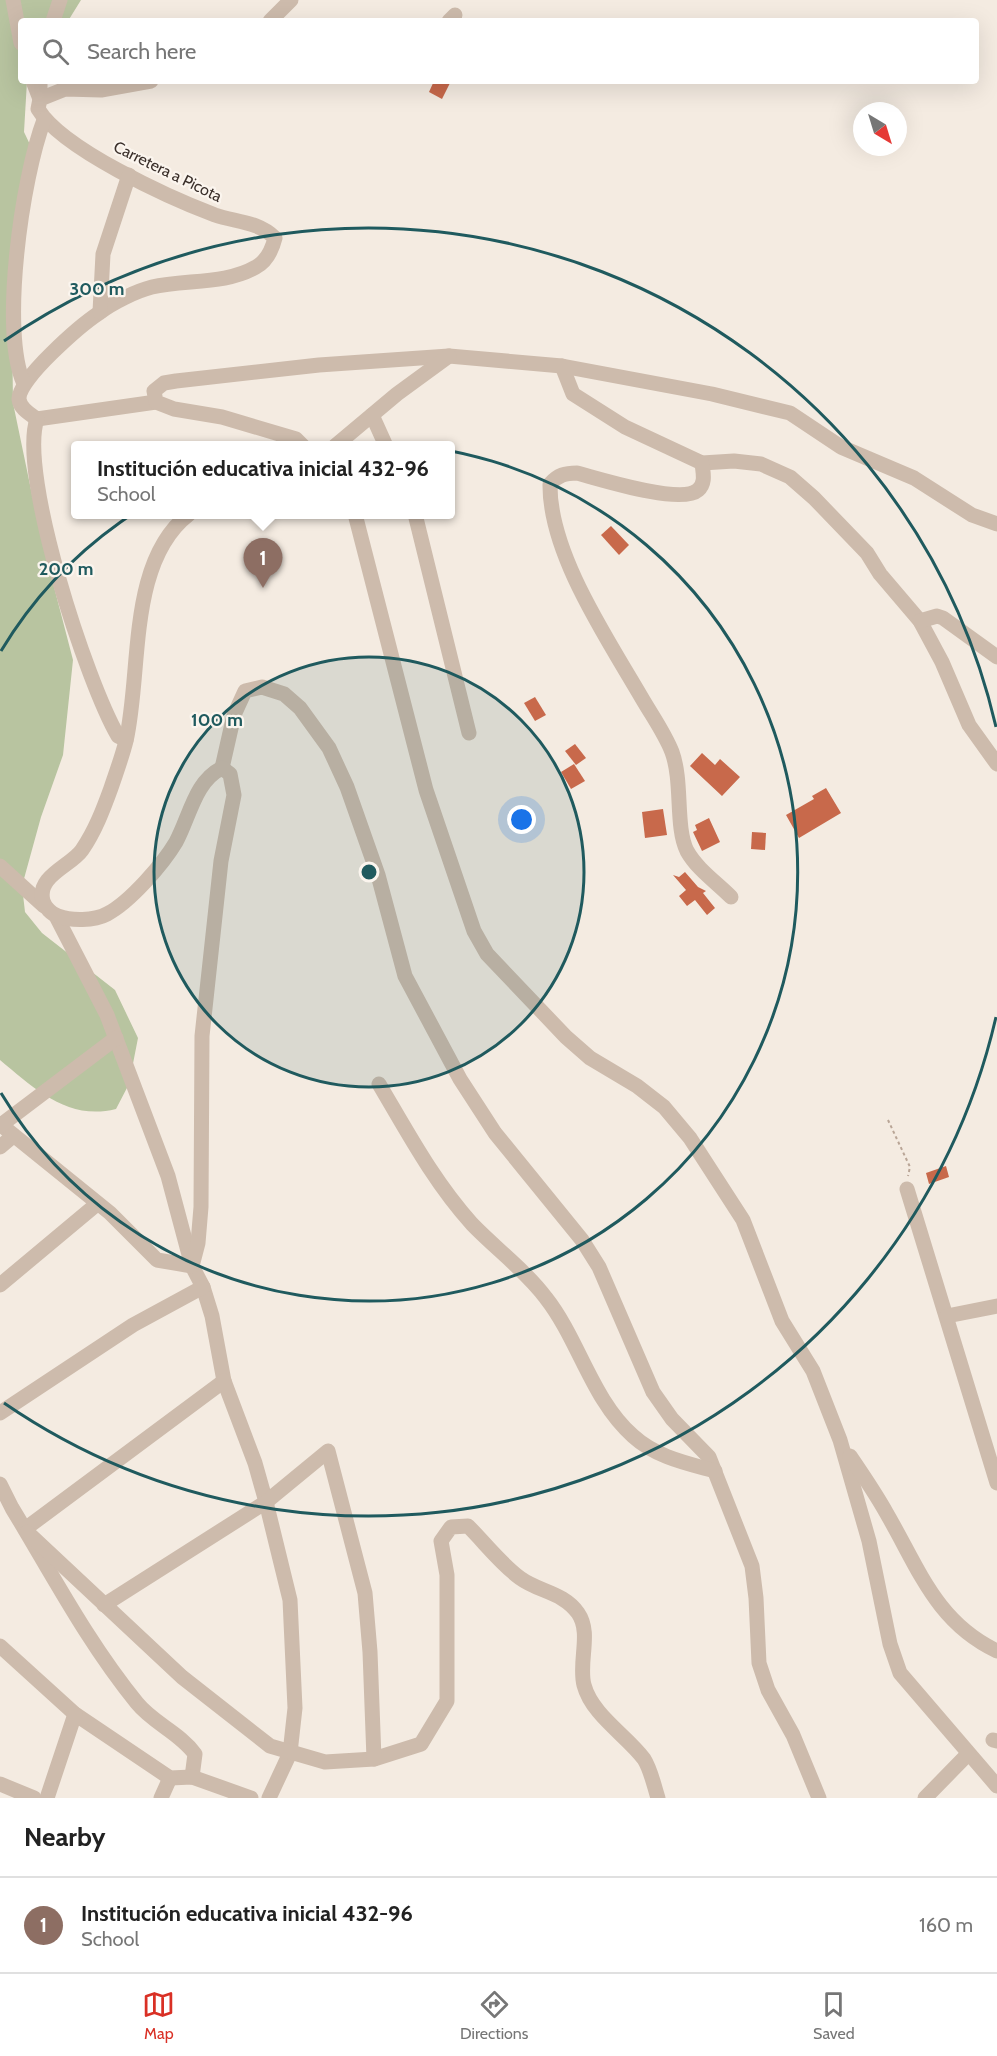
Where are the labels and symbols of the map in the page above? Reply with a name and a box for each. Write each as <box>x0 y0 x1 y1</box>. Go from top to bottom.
north arrow <box>853 102 907 156</box>
street label: Carretera a Picota <box>111 137 225 206</box>
text: 300 m <box>70 278 124 300</box>
pin: 1 <box>244 538 282 588</box>
text: 200 m <box>39 558 93 580</box>
text: 100 m <box>191 709 243 731</box>
your location <box>507 805 536 834</box>
centre of rings <box>359 862 379 882</box>

